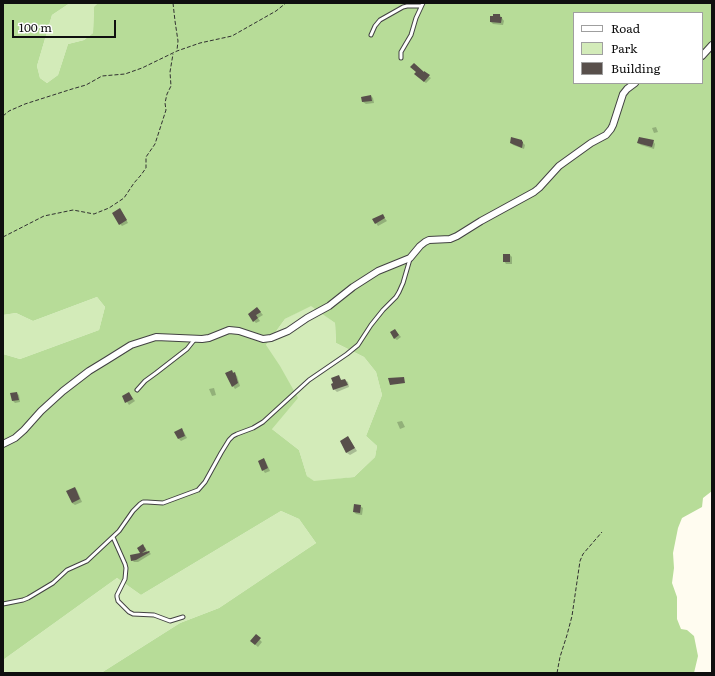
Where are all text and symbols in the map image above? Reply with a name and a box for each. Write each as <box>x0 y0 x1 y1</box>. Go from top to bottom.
scale bar <box>14 12 118 38</box>
legend <box>573 12 703 84</box>
text: 100 m <box>19 18 52 36</box>
text: Road <box>611 19 640 37</box>
text: Park <box>611 39 637 57</box>
text: Building <box>611 59 660 77</box>

